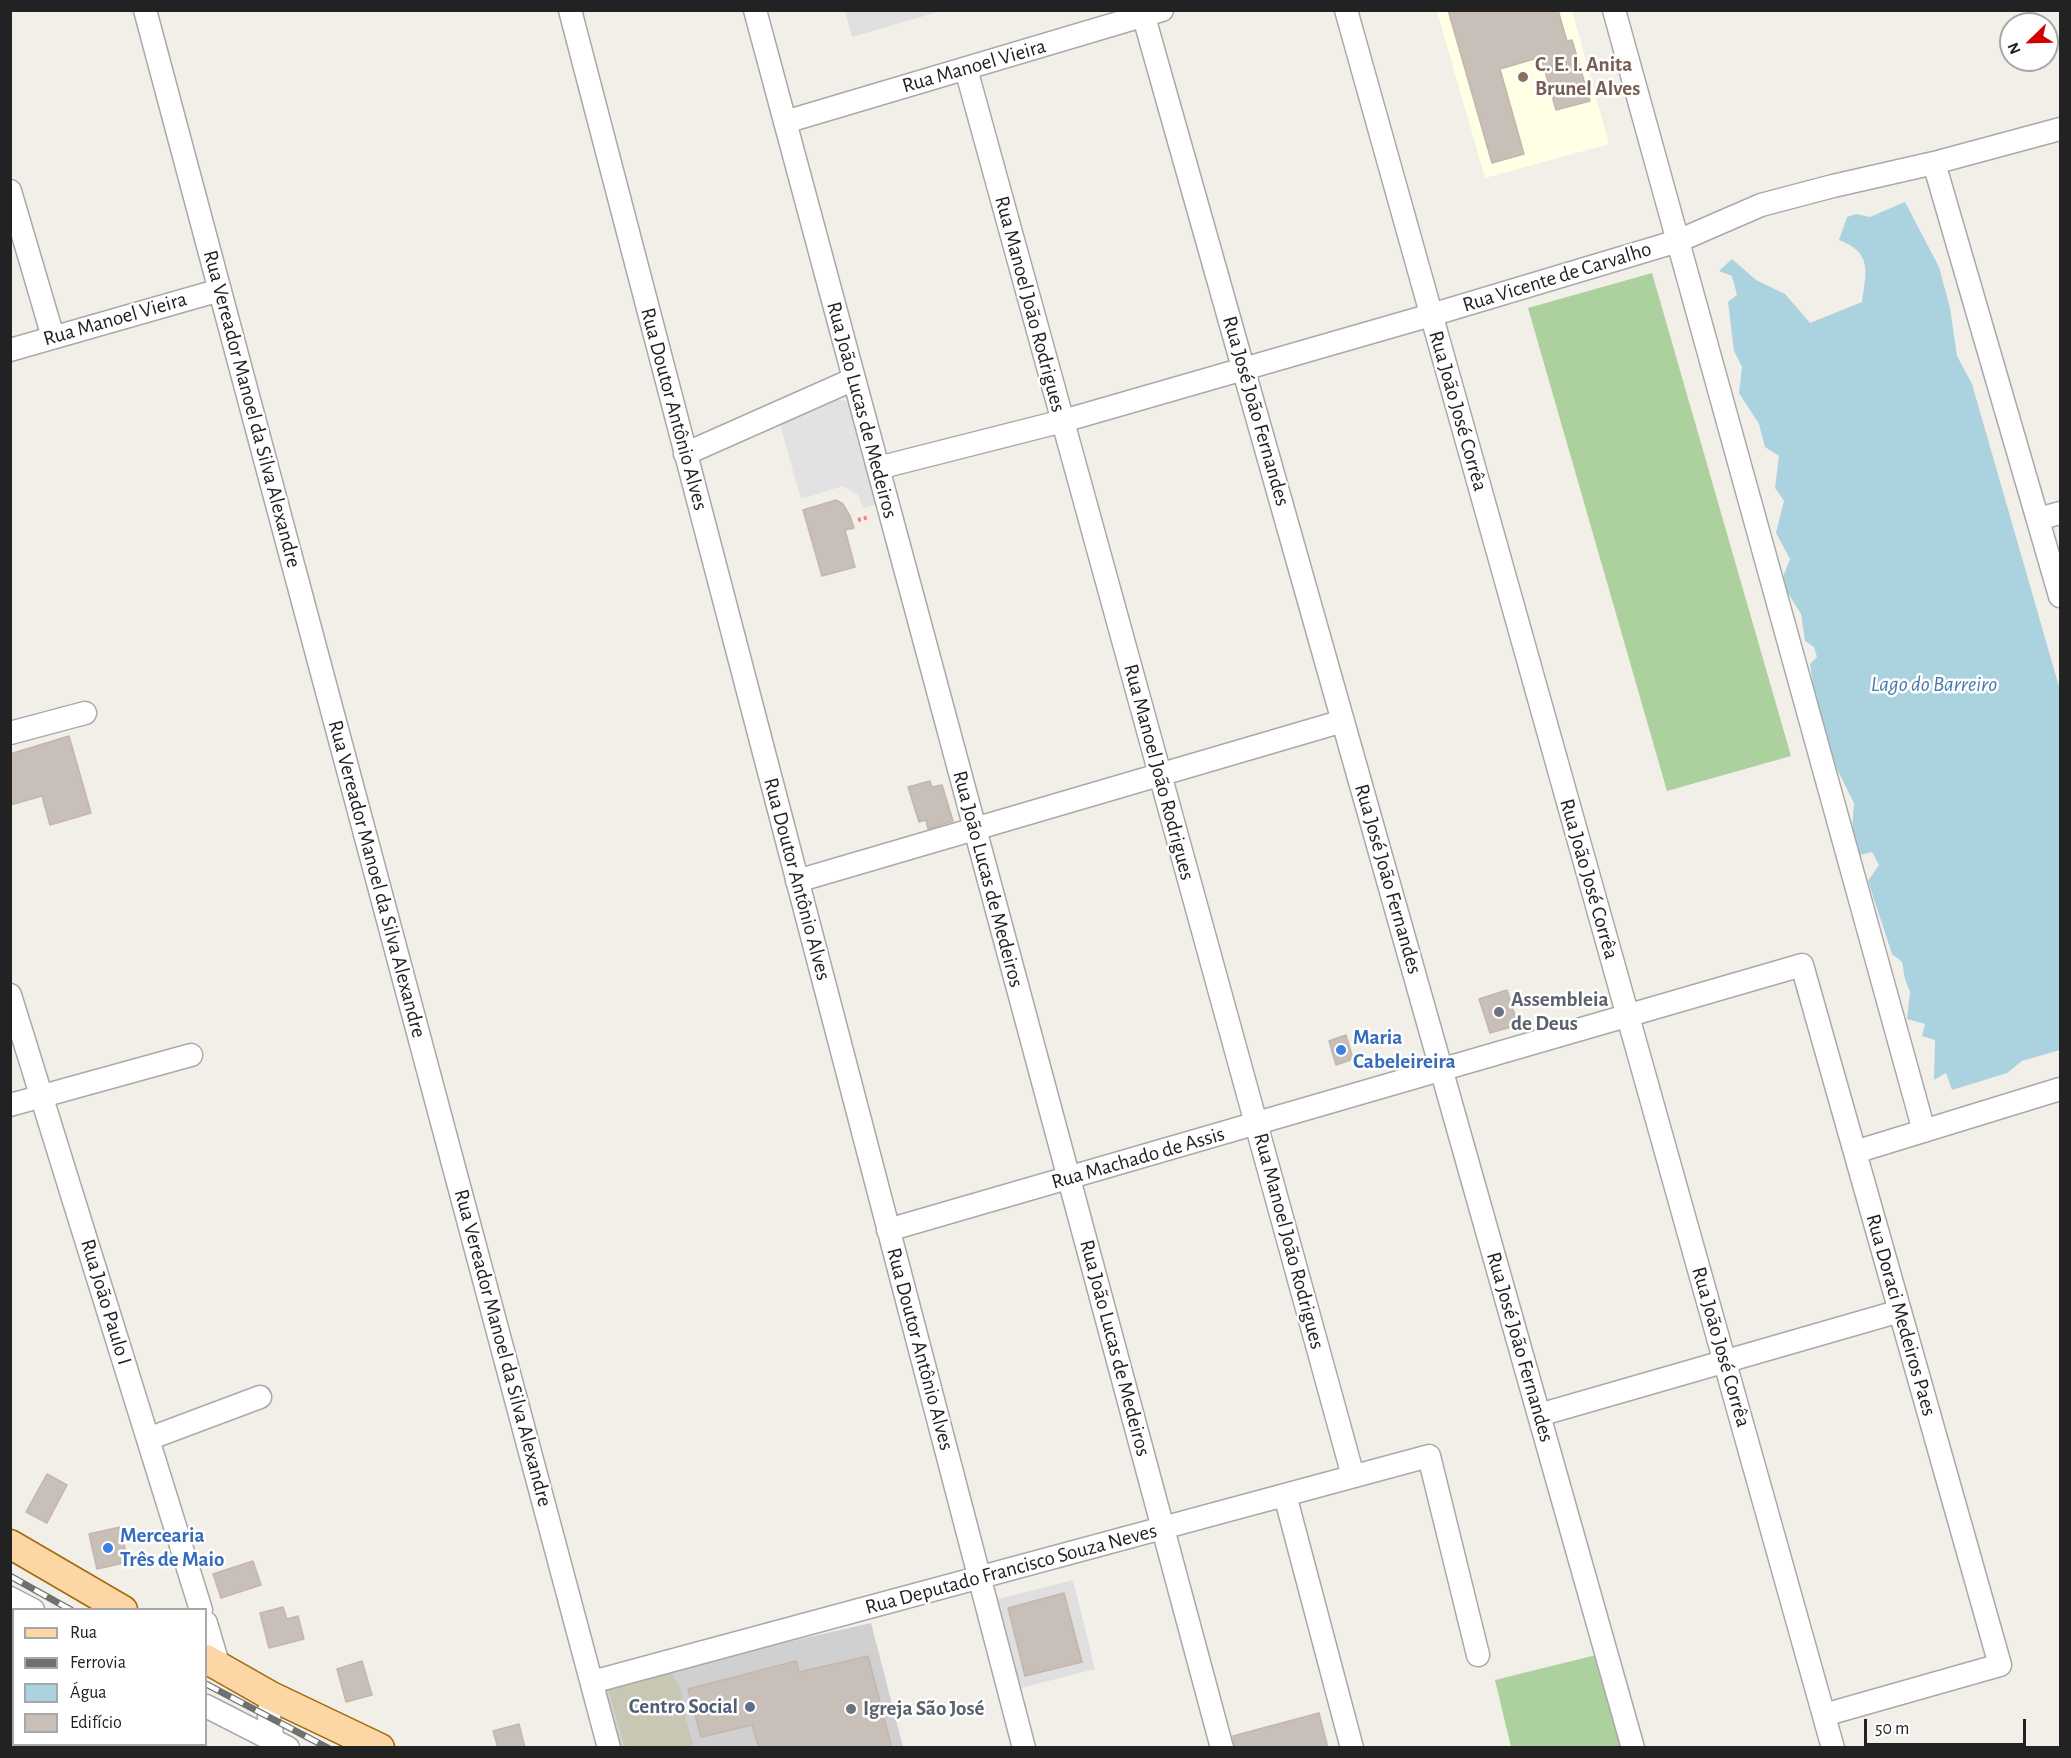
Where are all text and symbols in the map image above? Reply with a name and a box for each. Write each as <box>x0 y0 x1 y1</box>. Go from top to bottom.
north arrow <box>1999 12 2059 72</box>
street label: Rua Manoel Vieira <box>899 33 1049 99</box>
text: N <box>2005 40 2024 56</box>
place label: C. E. I. Anita Brunel Alves <box>1535 52 1640 102</box>
marker: C. E. I. Anita Brunel Alves <box>1516 70 1530 84</box>
street label: Rua Manoel João Rodrigues <box>989 193 1071 415</box>
street label: Rua Vicente de Carvalho <box>1459 236 1655 318</box>
street label: Rua Vereador Manoel da Silva Alexandre <box>197 247 307 571</box>
street label: Rua Manoel Vieira <box>40 286 190 352</box>
street label: Rua João Lucas de Medeiros <box>821 299 903 521</box>
street label: Rua Doutor Antônio Alves <box>635 305 713 513</box>
street label: Rua José João Fernandes <box>1217 313 1295 509</box>
street label: Rua João José Corrêa <box>1423 328 1493 494</box>
street label: Rua Manoel João Rodrigues <box>1118 661 1200 883</box>
water label: Lago do Barreiro <box>1871 671 1997 697</box>
street label: Rua Vereador Manoel da Silva Alexandre <box>322 717 432 1041</box>
street label: Rua João Lucas de Medeiros <box>947 768 1029 990</box>
street label: Rua Doutor Antônio Alves <box>758 775 836 983</box>
street label: Rua José João Fernandes <box>1349 781 1427 977</box>
street label: Rua João José Corrêa <box>1554 796 1624 962</box>
place label: Assembleia de Deus <box>1511 987 1609 1037</box>
marker: Assembleia de Deus <box>1492 1005 1506 1019</box>
place label: Maria Cabeleireira <box>1353 1025 1456 1075</box>
marker: Maria Cabeleireira <box>1334 1043 1348 1057</box>
street label: Rua Machado de Assis <box>1048 1121 1228 1195</box>
street label: Rua Manoel João Rodrigues <box>1248 1130 1330 1352</box>
street label: Rua Vereador Manoel da Silva Alexandre <box>448 1186 558 1510</box>
street label: Rua Doraci Medeiros Paes <box>1860 1211 1942 1419</box>
street label: Rua João Paulo I <box>75 1236 137 1368</box>
street label: Rua João Lucas de Medeiros <box>1074 1237 1156 1459</box>
street label: Rua Doutor Antônio Alves <box>881 1245 959 1453</box>
street label: Rua José João Fernandes <box>1481 1249 1559 1445</box>
street label: Rua João José Corrêa <box>1686 1264 1756 1430</box>
street label: Rua Deputado Francisco Souza Neves <box>862 1518 1160 1620</box>
place label: Mercearia Três de Maio <box>120 1523 224 1573</box>
marker: Mercearia Três de Maio <box>101 1541 115 1555</box>
legend <box>12 1608 207 1746</box>
text: Rua <box>70 1624 97 1642</box>
text: Ferrovia <box>70 1654 126 1672</box>
text: Água <box>70 1684 107 1702</box>
place label: Centro Social <box>629 1694 738 1720</box>
place label: Igreja São José <box>863 1696 984 1722</box>
marker: Centro Social <box>743 1700 757 1714</box>
marker: Igreja São José <box>844 1702 858 1716</box>
scale bar <box>1867 1707 2029 1745</box>
text: Edifício <box>70 1714 122 1732</box>
text: 50 m <box>1875 1720 1909 1738</box>

